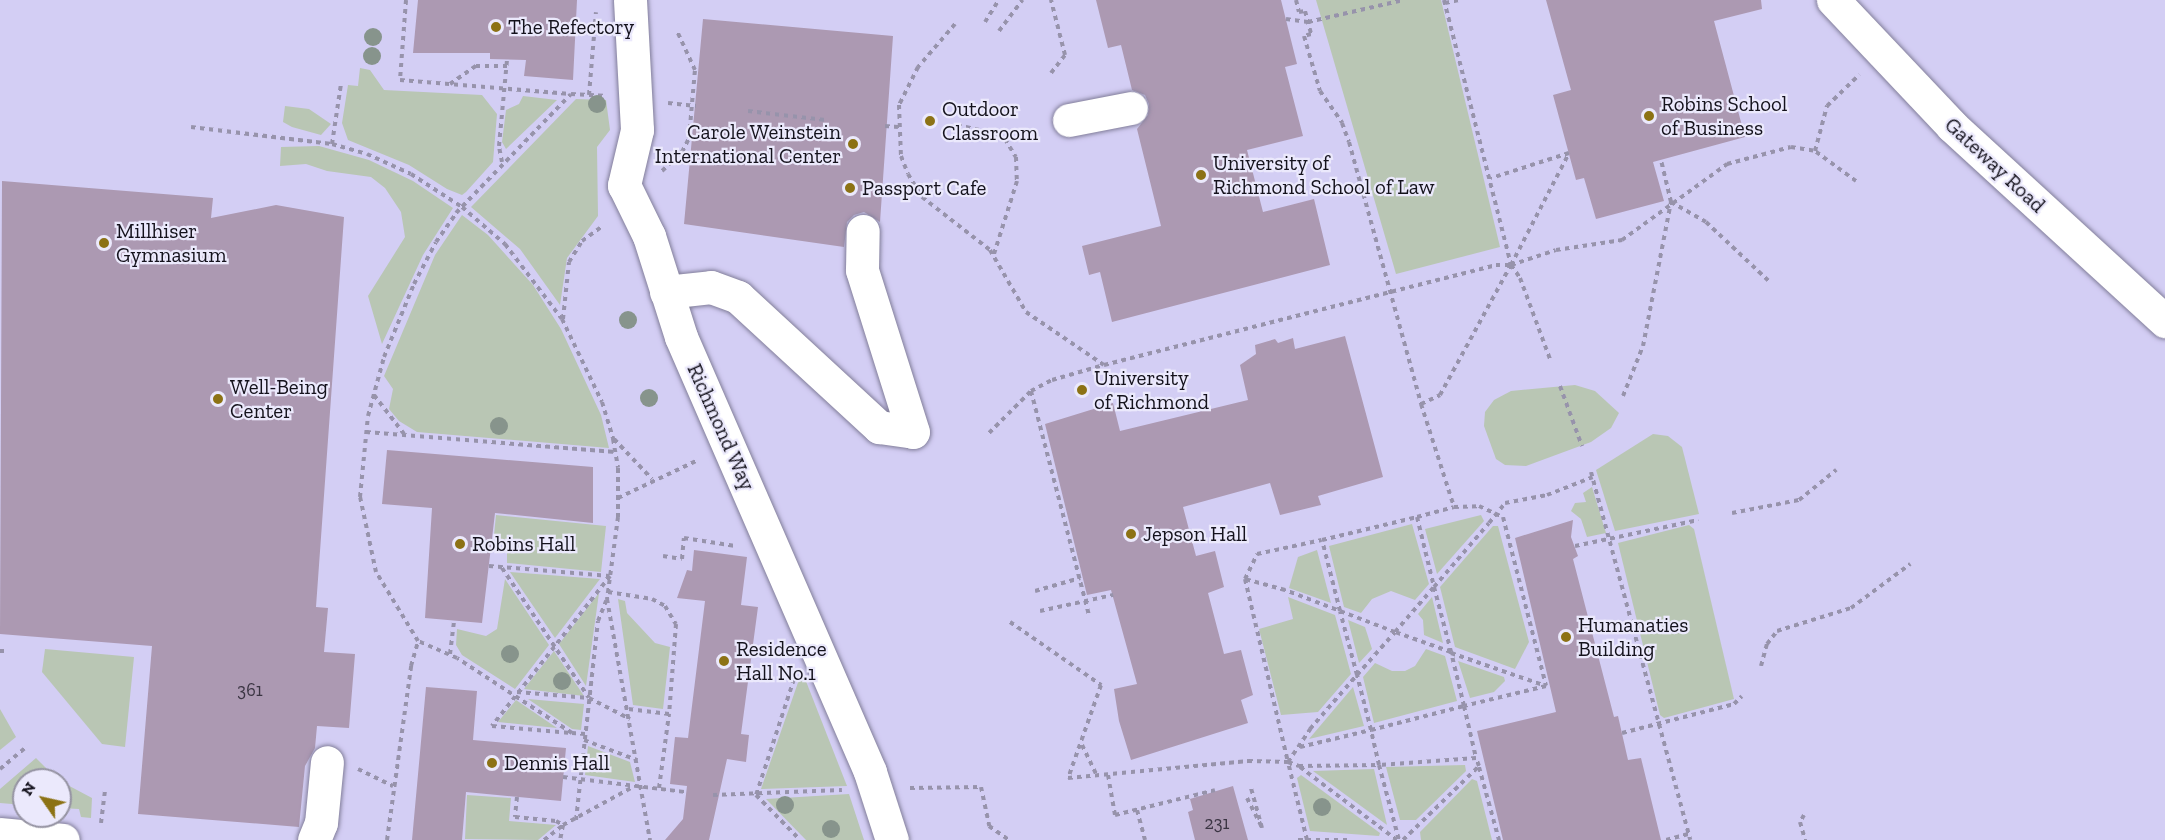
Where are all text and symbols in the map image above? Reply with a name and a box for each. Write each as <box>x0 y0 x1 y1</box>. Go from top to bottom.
place label: The Refectory <box>508 14 634 40</box>
marker: The Refectory <box>489 20 503 34</box>
place label: Robins School of Business <box>1661 91 1787 141</box>
place label: Outdoor Classroom <box>942 96 1038 146</box>
marker: Robins School of Business <box>1642 109 1656 123</box>
street label: Gateway Road <box>1939 112 2051 218</box>
marker: Outdoor Classroom <box>923 114 937 128</box>
place label: Carole Weinstein International Center <box>655 119 841 169</box>
marker: Carole Weinstein International Center <box>846 137 860 151</box>
place label: University of Richmond School of Law <box>1213 150 1435 200</box>
marker: University of Richmond School of Law <box>1194 168 1208 182</box>
place label: Passport Cafe <box>862 175 986 201</box>
marker: Passport Cafe <box>843 181 857 195</box>
place label: Millhiser Gymnasium <box>116 218 227 268</box>
marker: Millhiser Gymnasium <box>97 236 111 250</box>
street label: Richmond Way <box>682 359 760 495</box>
place label: University of Richmond <box>1094 365 1209 415</box>
place label: Well-Being Center <box>230 374 328 424</box>
marker: University of Richmond <box>1075 383 1089 397</box>
marker: Well-Being Center <box>211 392 225 406</box>
place label: Jepson Hall <box>1143 521 1247 547</box>
marker: Jepson Hall <box>1124 527 1138 541</box>
place label: Robins Hall <box>472 531 576 557</box>
marker: Robins Hall <box>453 537 467 551</box>
place label: Humanaties Building <box>1578 612 1688 662</box>
marker: Humanaties Building <box>1559 630 1573 644</box>
place label: Residence Hall No.1 <box>736 636 827 686</box>
marker: Residence Hall No.1 <box>717 654 731 668</box>
house number: 361 <box>237 679 263 701</box>
place label: Dennis Hall <box>504 750 610 776</box>
marker: Dennis Hall <box>485 756 499 770</box>
north arrow <box>12 768 72 828</box>
text: N <box>17 778 40 799</box>
house number: 231 <box>1204 812 1230 834</box>

